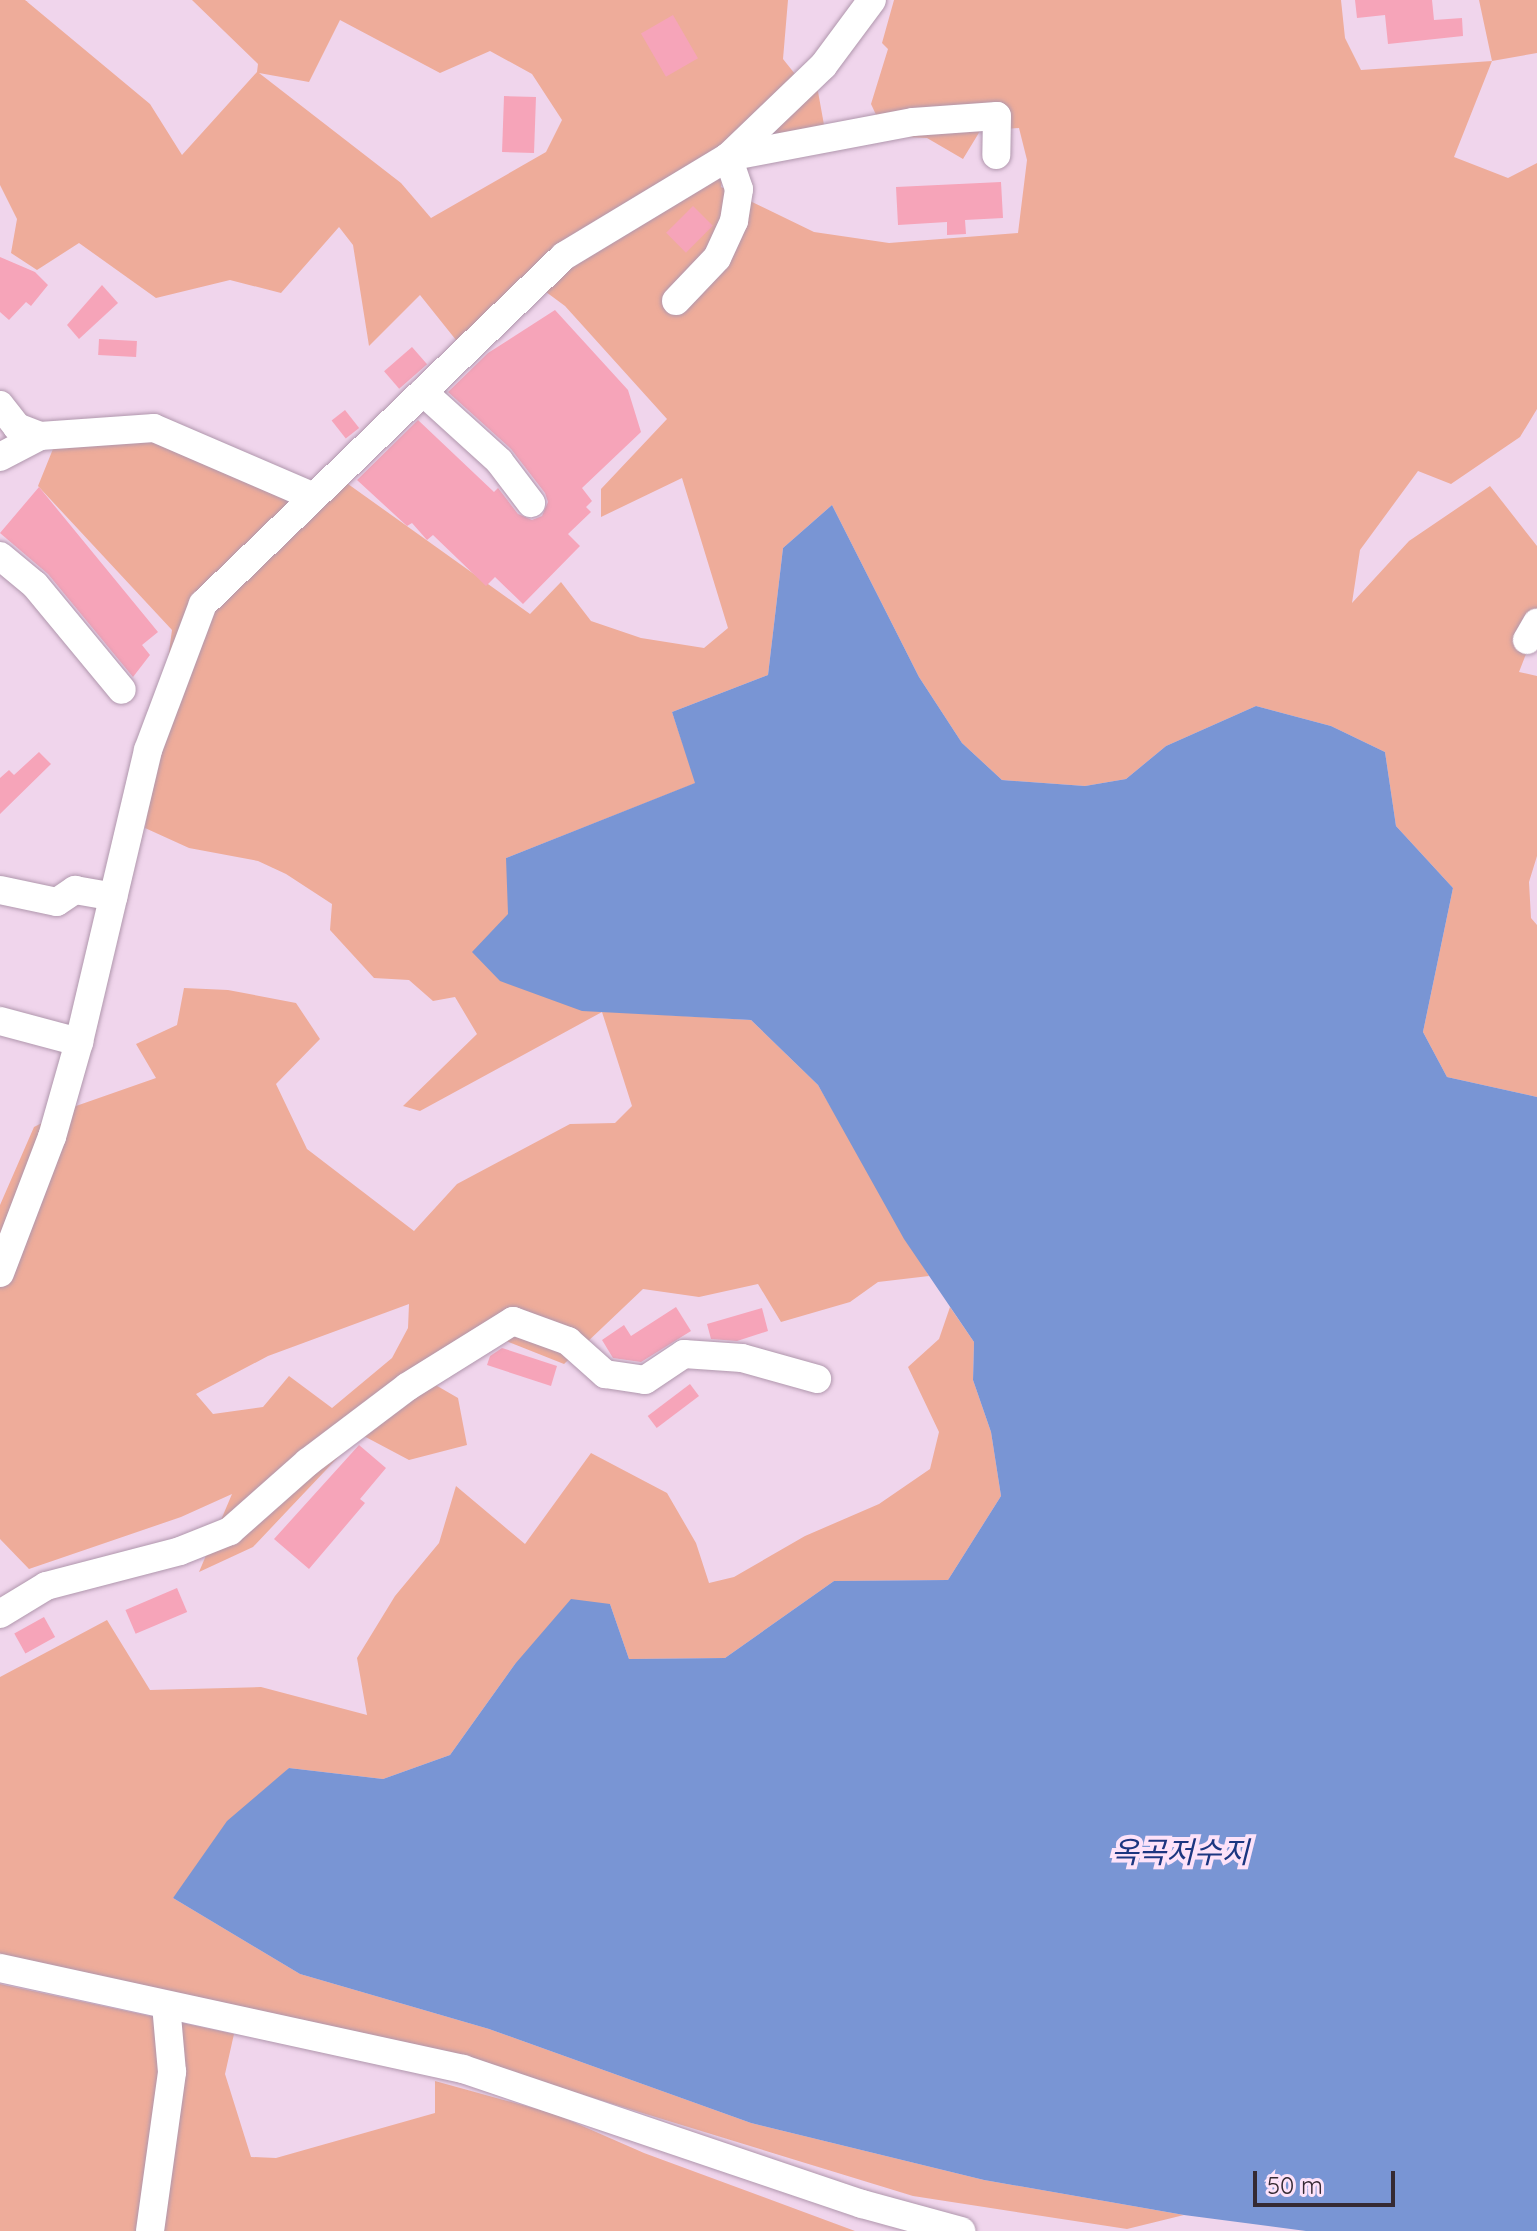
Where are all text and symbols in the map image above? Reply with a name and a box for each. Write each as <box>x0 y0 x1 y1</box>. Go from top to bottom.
water label: 옥곡저수지 <box>1111 1834 1249 1870</box>
scale bar <box>1257 2155 1399 2205</box>
text: 50 m <box>1267 2170 1323 2200</box>

